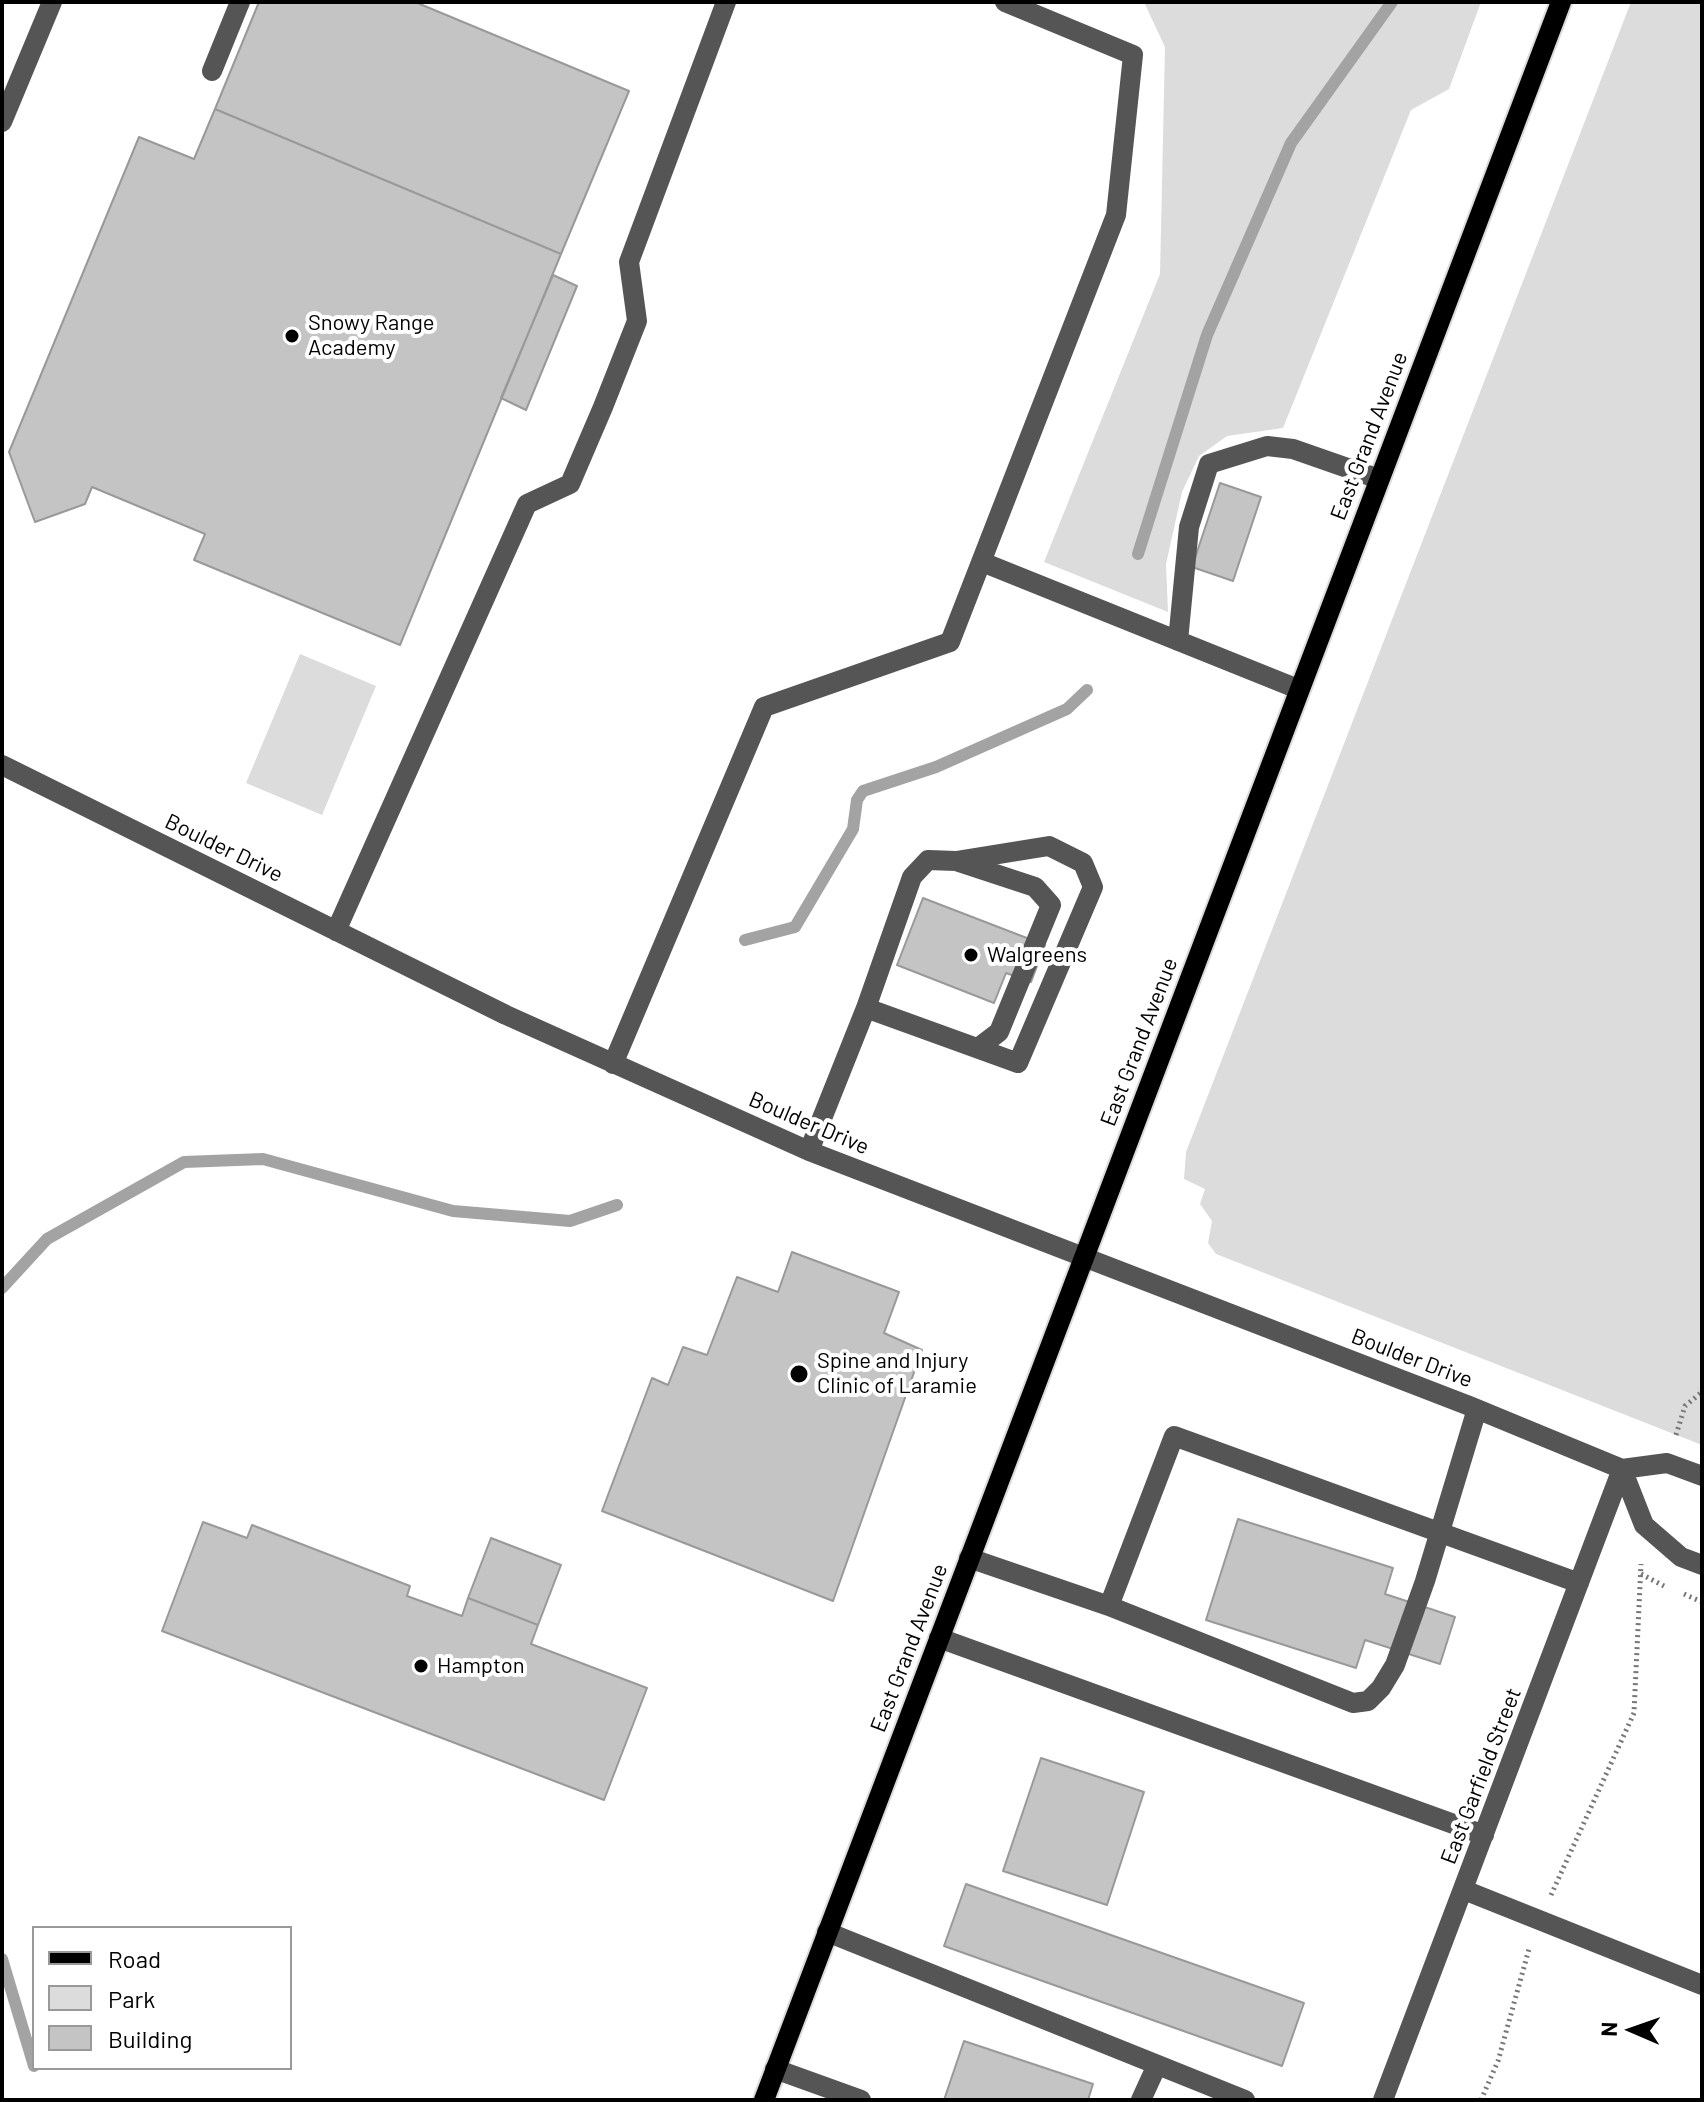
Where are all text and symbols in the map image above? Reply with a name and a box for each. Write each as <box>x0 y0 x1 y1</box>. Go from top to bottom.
place label: Snowy Range Academy <box>308 310 435 362</box>
marker: Snowy Range Academy <box>283 327 301 345</box>
street label: East Grand Avenue <box>1325 348 1413 524</box>
street label: Boulder Drive <box>161 808 287 888</box>
place label: Walgreens <box>987 942 1087 968</box>
marker: Walgreens <box>962 946 980 964</box>
street label: East Grand Avenue <box>1095 954 1183 1130</box>
street label: Boulder Drive <box>745 1086 873 1160</box>
street label: Boulder Drive <box>1348 1323 1476 1393</box>
place label: Spine and Injury Clinic of Laramie <box>817 1348 977 1400</box>
marker: Spine and Injury Clinic of Laramie <box>788 1363 810 1385</box>
street label: East Grand Avenue <box>865 1560 953 1736</box>
place label: Hampton <box>437 1653 524 1679</box>
marker: Hampton <box>412 1657 430 1675</box>
street label: East Garfield Street <box>1435 1684 1527 1868</box>
legend <box>32 1926 292 2070</box>
text: Road <box>108 1944 161 1973</box>
text: Park <box>108 1984 155 2013</box>
north arrow <box>1592 1990 1672 2070</box>
text: N <box>1595 2021 1621 2037</box>
text: Building <box>108 2024 192 2053</box>

